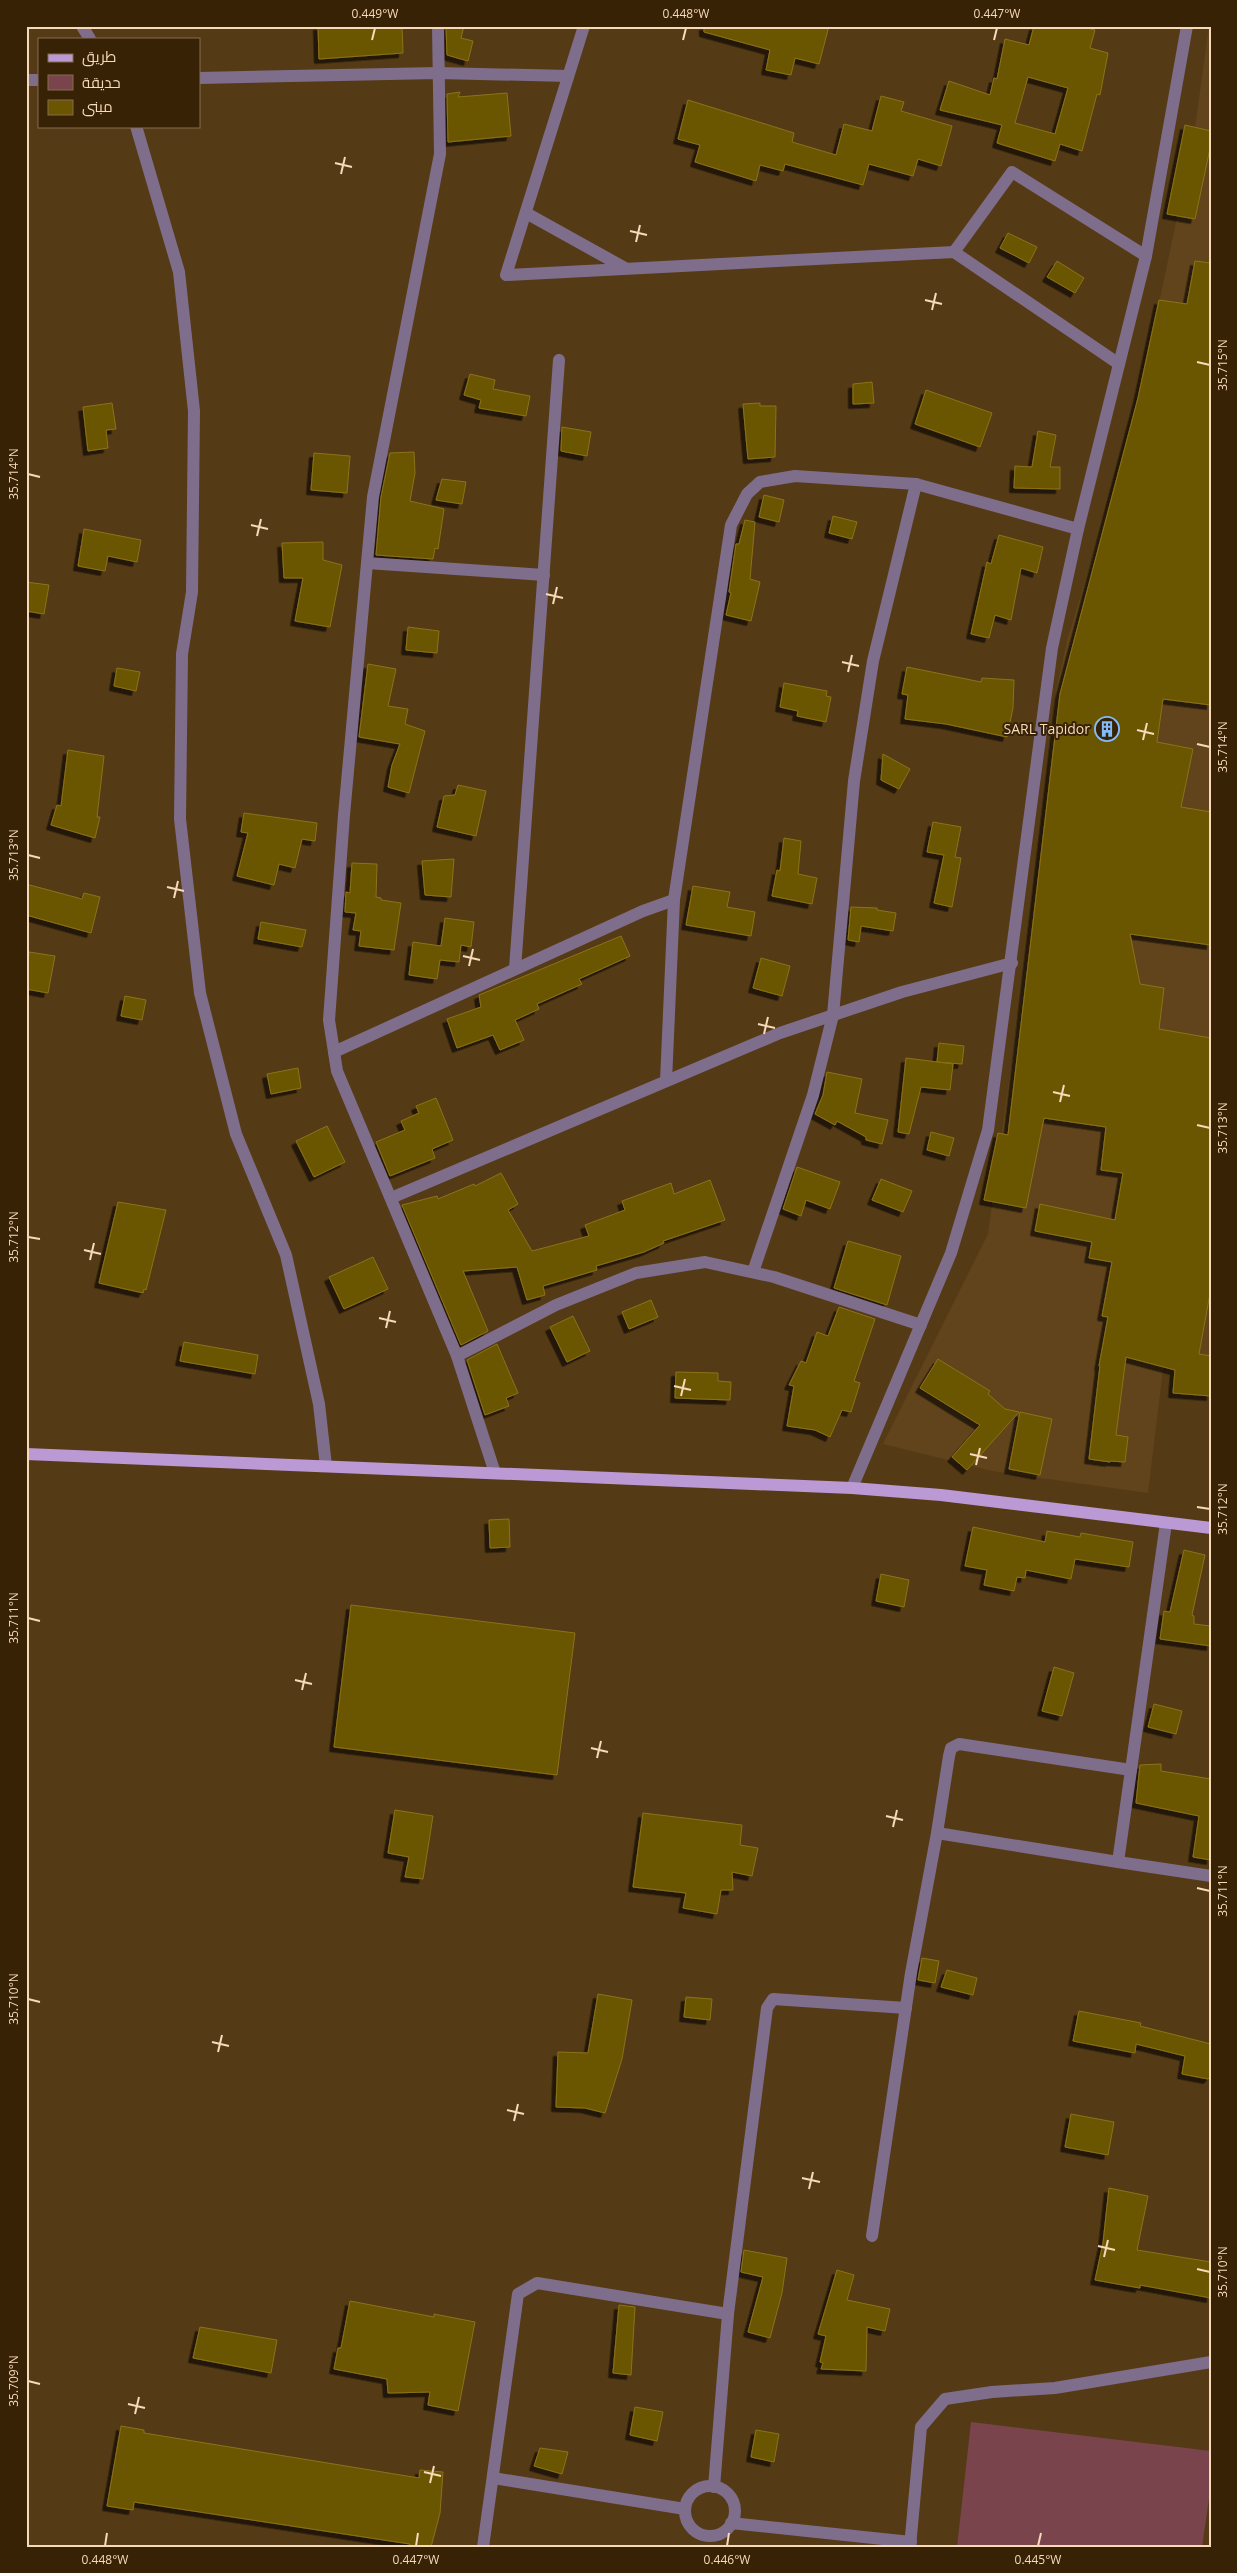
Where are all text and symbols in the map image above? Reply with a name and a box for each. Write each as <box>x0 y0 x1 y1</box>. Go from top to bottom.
text: 0.449°W <box>352 5 398 22</box>
text: 0.448°W <box>663 5 709 22</box>
text: 0.447°W <box>974 5 1020 22</box>
legend <box>38 38 200 128</box>
text: طريق <box>82 46 116 67</box>
text: حديقة <box>82 72 121 92</box>
text: مبنى <box>82 96 113 117</box>
text: 35.715°N <box>1214 339 1231 391</box>
text: 35.714°N <box>5 448 22 500</box>
building icon: SARL Tapidor <box>1094 716 1120 742</box>
place label: SARL Tapidor <box>1004 719 1090 738</box>
text: 35.714°N <box>1214 721 1231 773</box>
text: 35.713°N <box>5 829 22 881</box>
text: 35.713°N <box>1214 1102 1231 1154</box>
text: 35.712°N <box>5 1211 22 1263</box>
text: 35.712°N <box>1214 1483 1231 1535</box>
text: 35.711°N <box>5 1592 22 1644</box>
text: 35.711°N <box>1214 1865 1231 1917</box>
text: 35.710°N <box>5 1973 22 2025</box>
text: 35.710°N <box>1214 2246 1231 2298</box>
text: 35.709°N <box>5 2355 22 2407</box>
text: 0.448°W <box>82 2551 128 2568</box>
text: 0.447°W <box>393 2551 439 2568</box>
text: 0.446°W <box>704 2551 750 2568</box>
text: 0.445°W <box>1015 2551 1061 2568</box>

